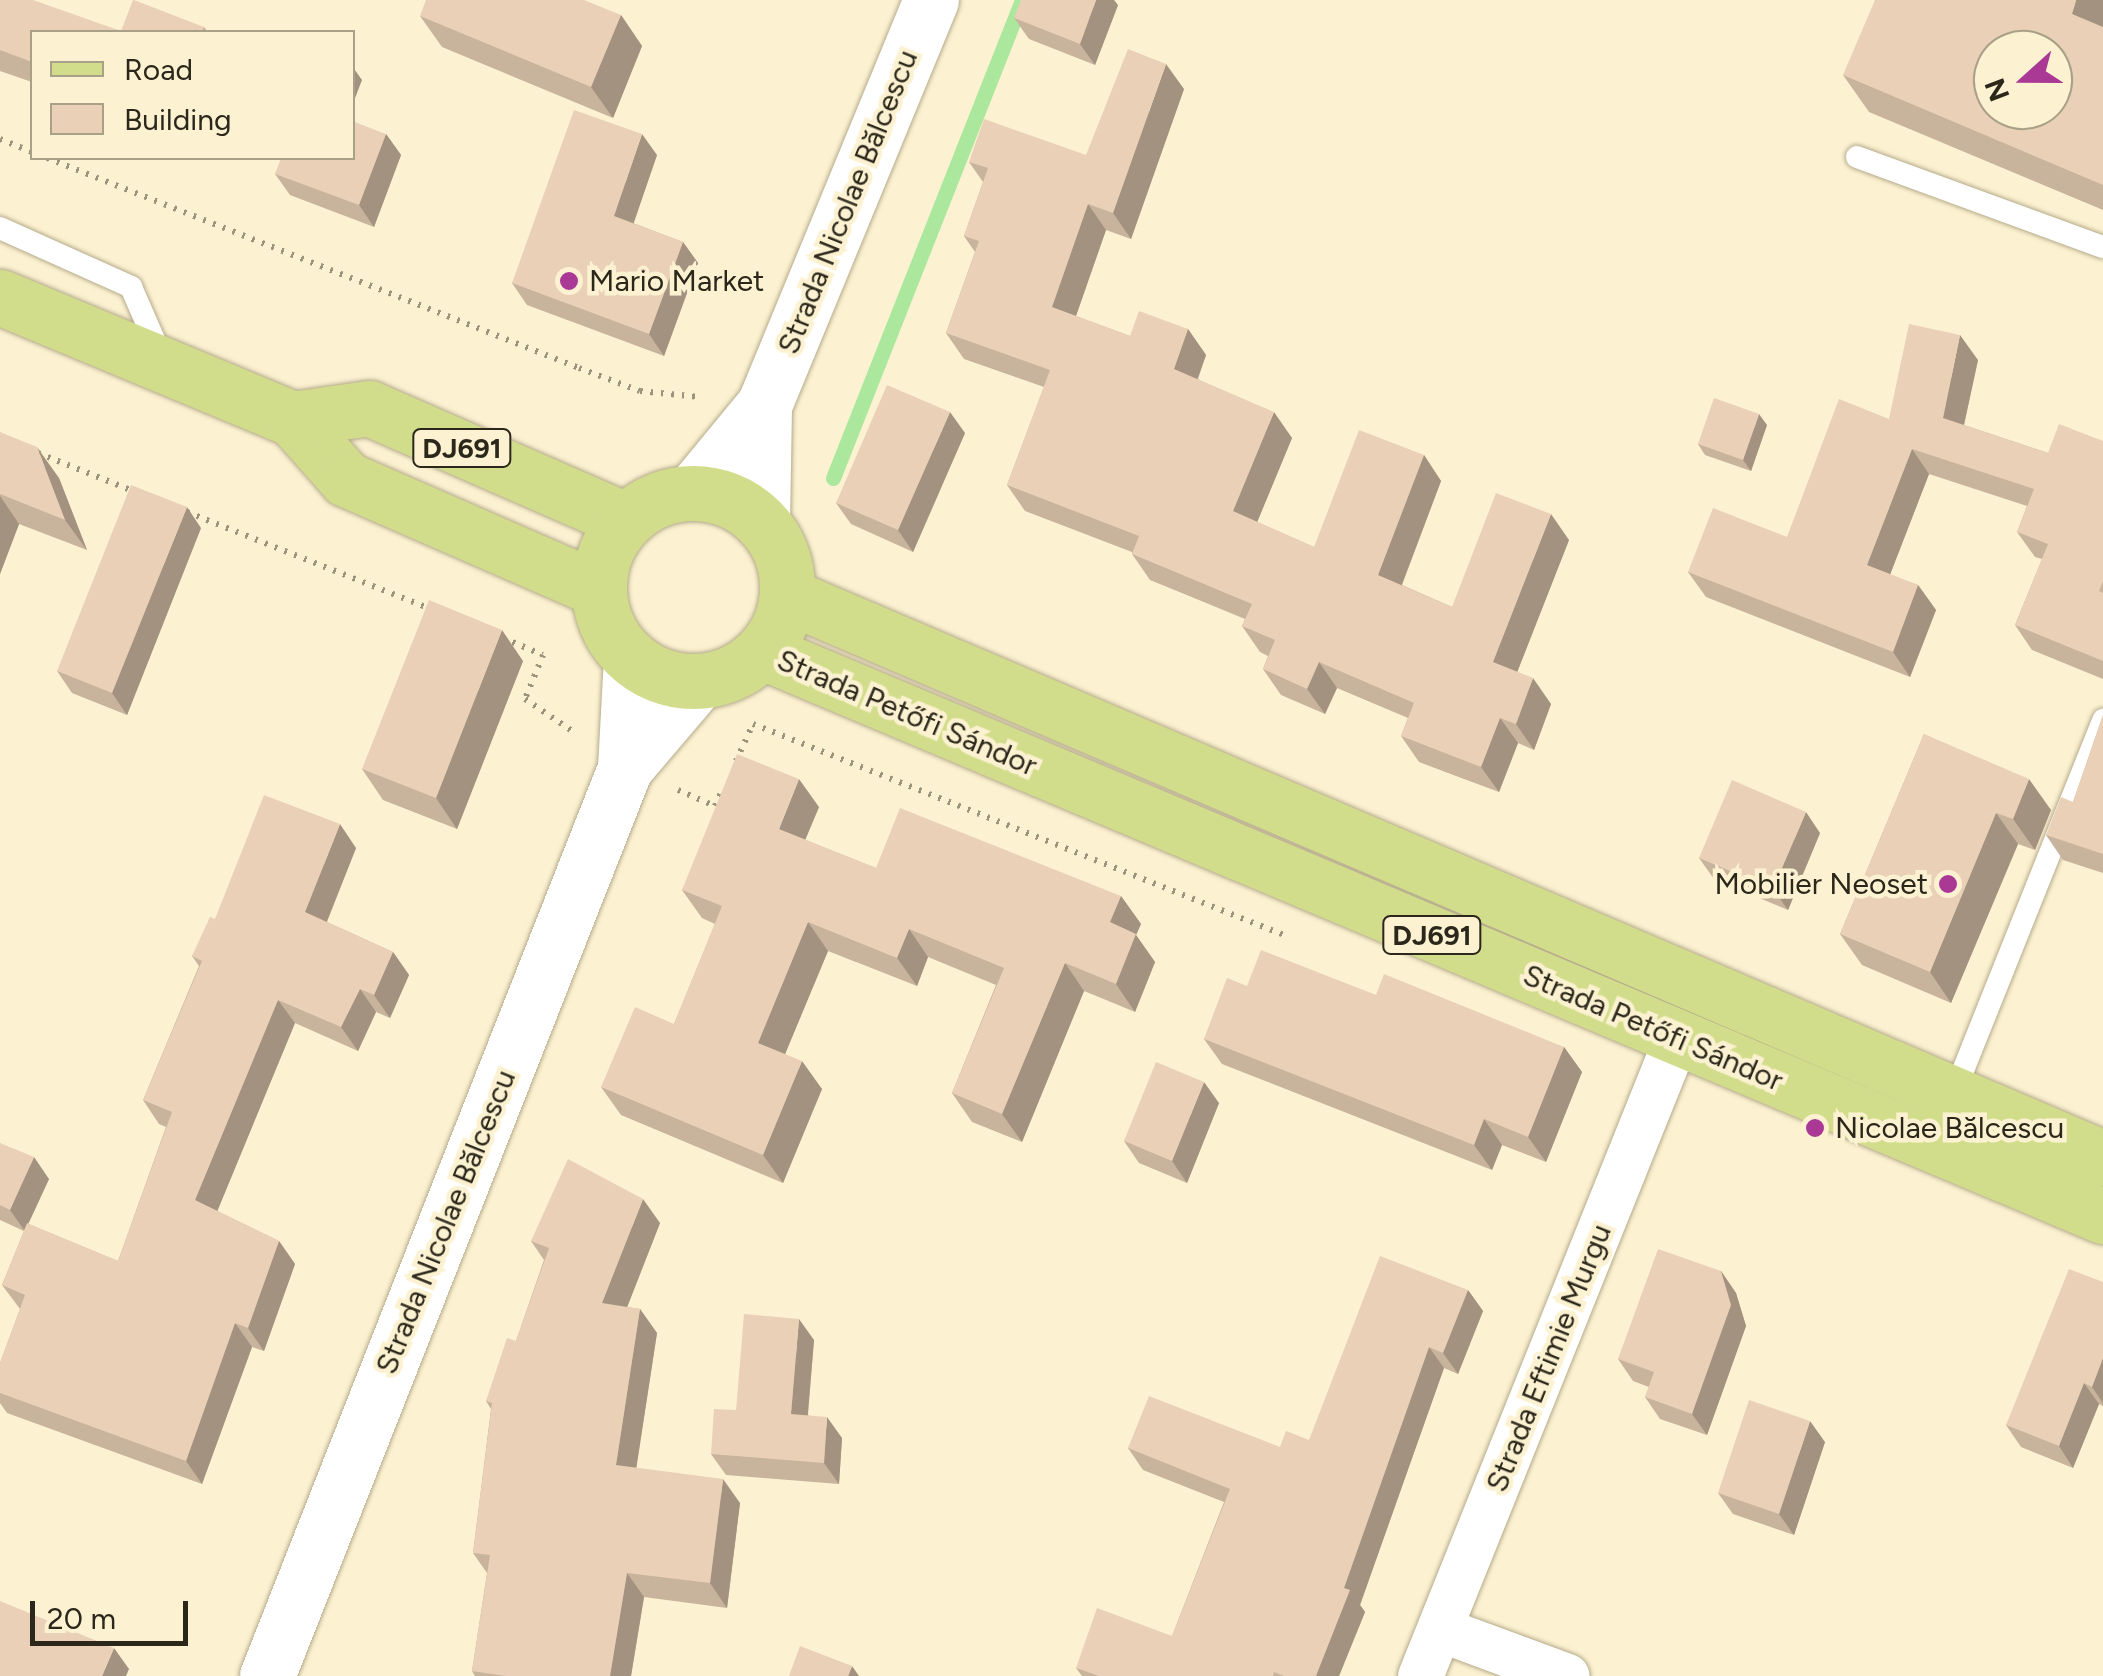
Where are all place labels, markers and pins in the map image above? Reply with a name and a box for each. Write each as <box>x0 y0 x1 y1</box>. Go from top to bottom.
place label: Mario Market <box>589 263 764 299</box>
marker: Mario Market <box>558 270 580 292</box>
place label: Mobilier Neoset <box>1714 866 1928 902</box>
marker: Mobilier Neoset <box>1937 873 1959 895</box>
place label: Nicolae Bălcescu <box>1835 1110 2064 1146</box>
marker: Nicolae Bălcescu <box>1804 1117 1826 1139</box>

